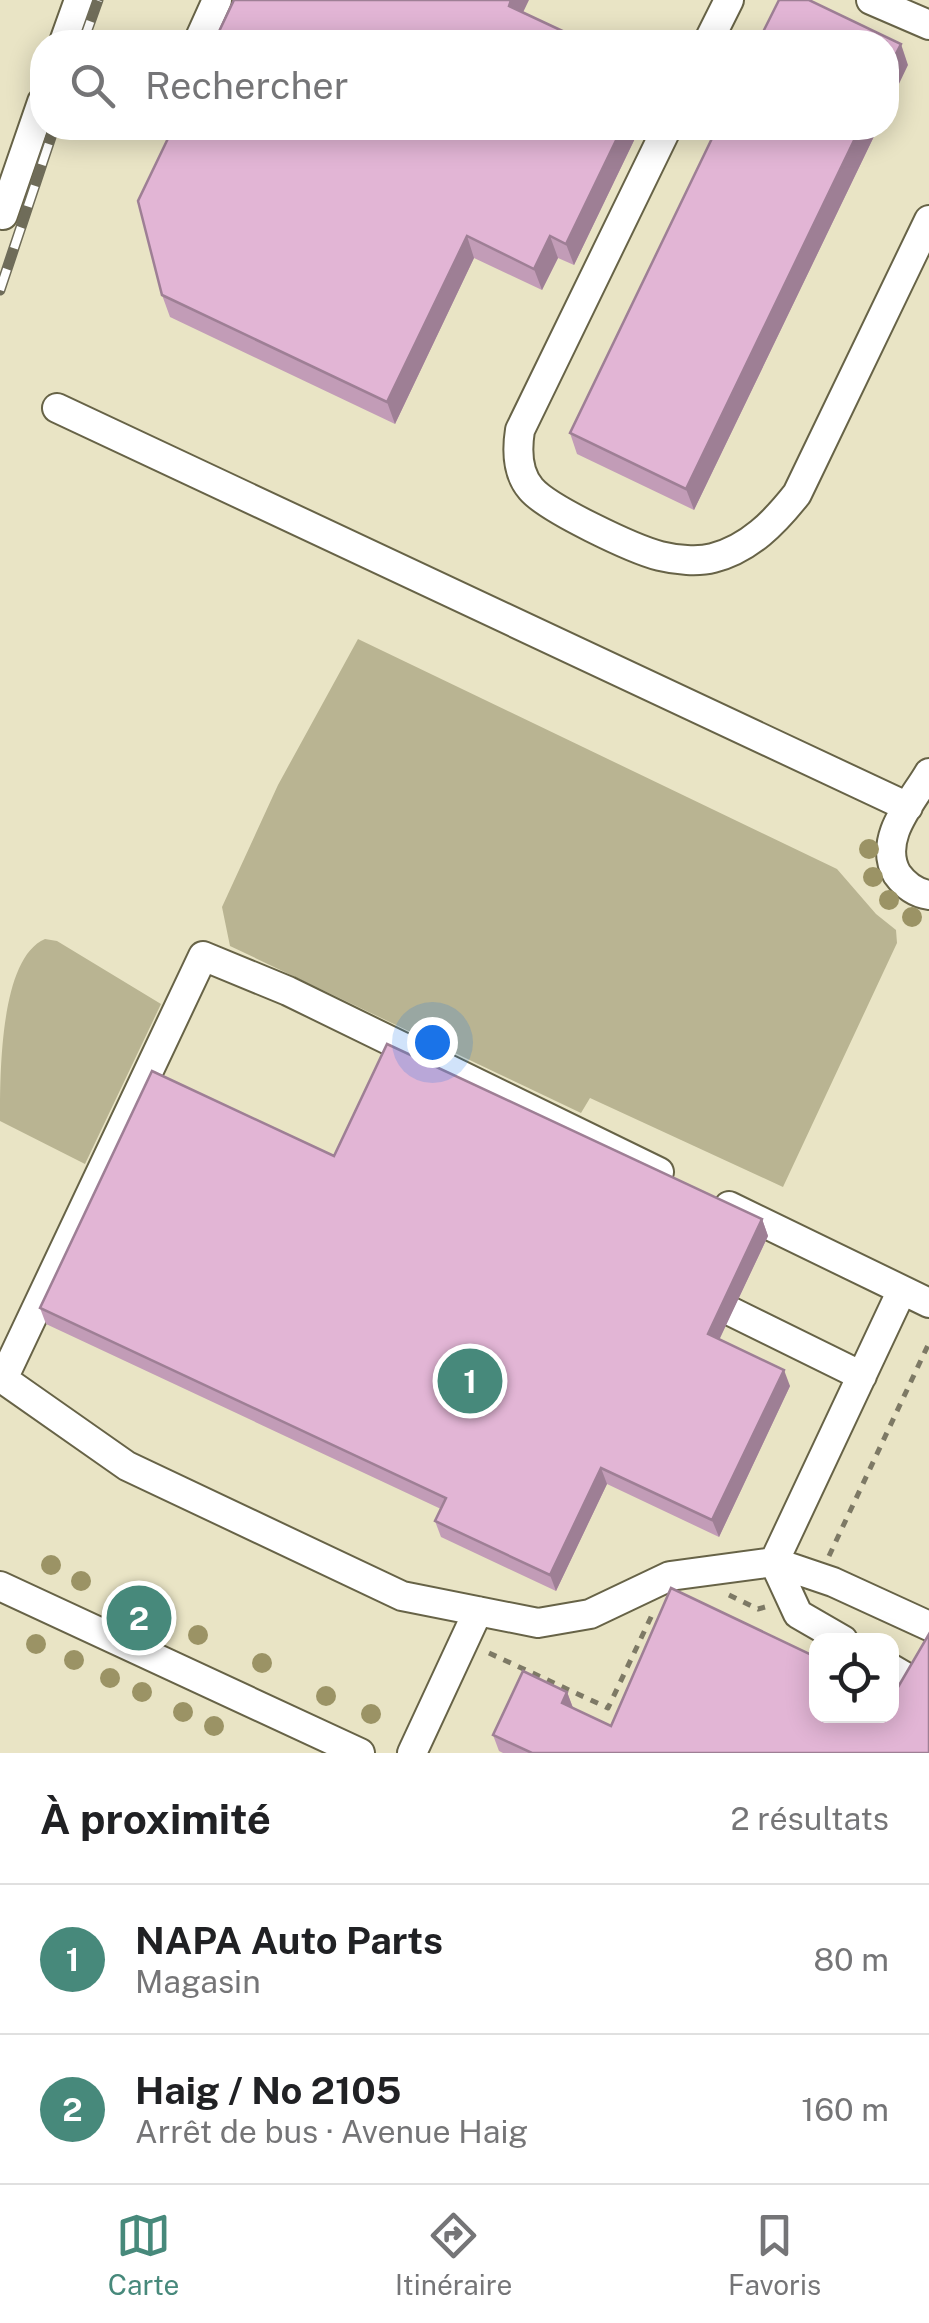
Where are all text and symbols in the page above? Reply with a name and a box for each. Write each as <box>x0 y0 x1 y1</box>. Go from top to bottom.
search box <box>30 30 899 140</box>
icon: search <box>65 58 120 113</box>
text: Rechercher <box>145 63 349 108</box>
your location <box>407 1017 458 1068</box>
pin: 1 <box>438 1344 502 1418</box>
pin: 2 <box>106 1580 172 1656</box>
map controls <box>809 1633 899 1723</box>
button: locate <box>809 1633 899 1723</box>
text: À proximité <box>40 1794 271 1843</box>
text: 2 résultats <box>730 1800 889 1837</box>
text: NAPA Auto Parts <box>135 1918 443 1963</box>
text: 1 <box>66 1941 79 1978</box>
text: 80 m <box>813 1941 889 1978</box>
text: Magasin <box>135 1963 261 2000</box>
text: Haig / No 2105 <box>135 2068 401 2113</box>
text: 2 <box>62 2091 83 2128</box>
text: 160 m <box>801 2091 889 2128</box>
text: Arrêt de bus · Avenue Haig <box>135 2113 528 2150</box>
tab: Carte <box>108 2208 179 2301</box>
tab: Itinéraire <box>395 2208 512 2301</box>
tab: Favoris <box>728 2208 821 2301</box>

